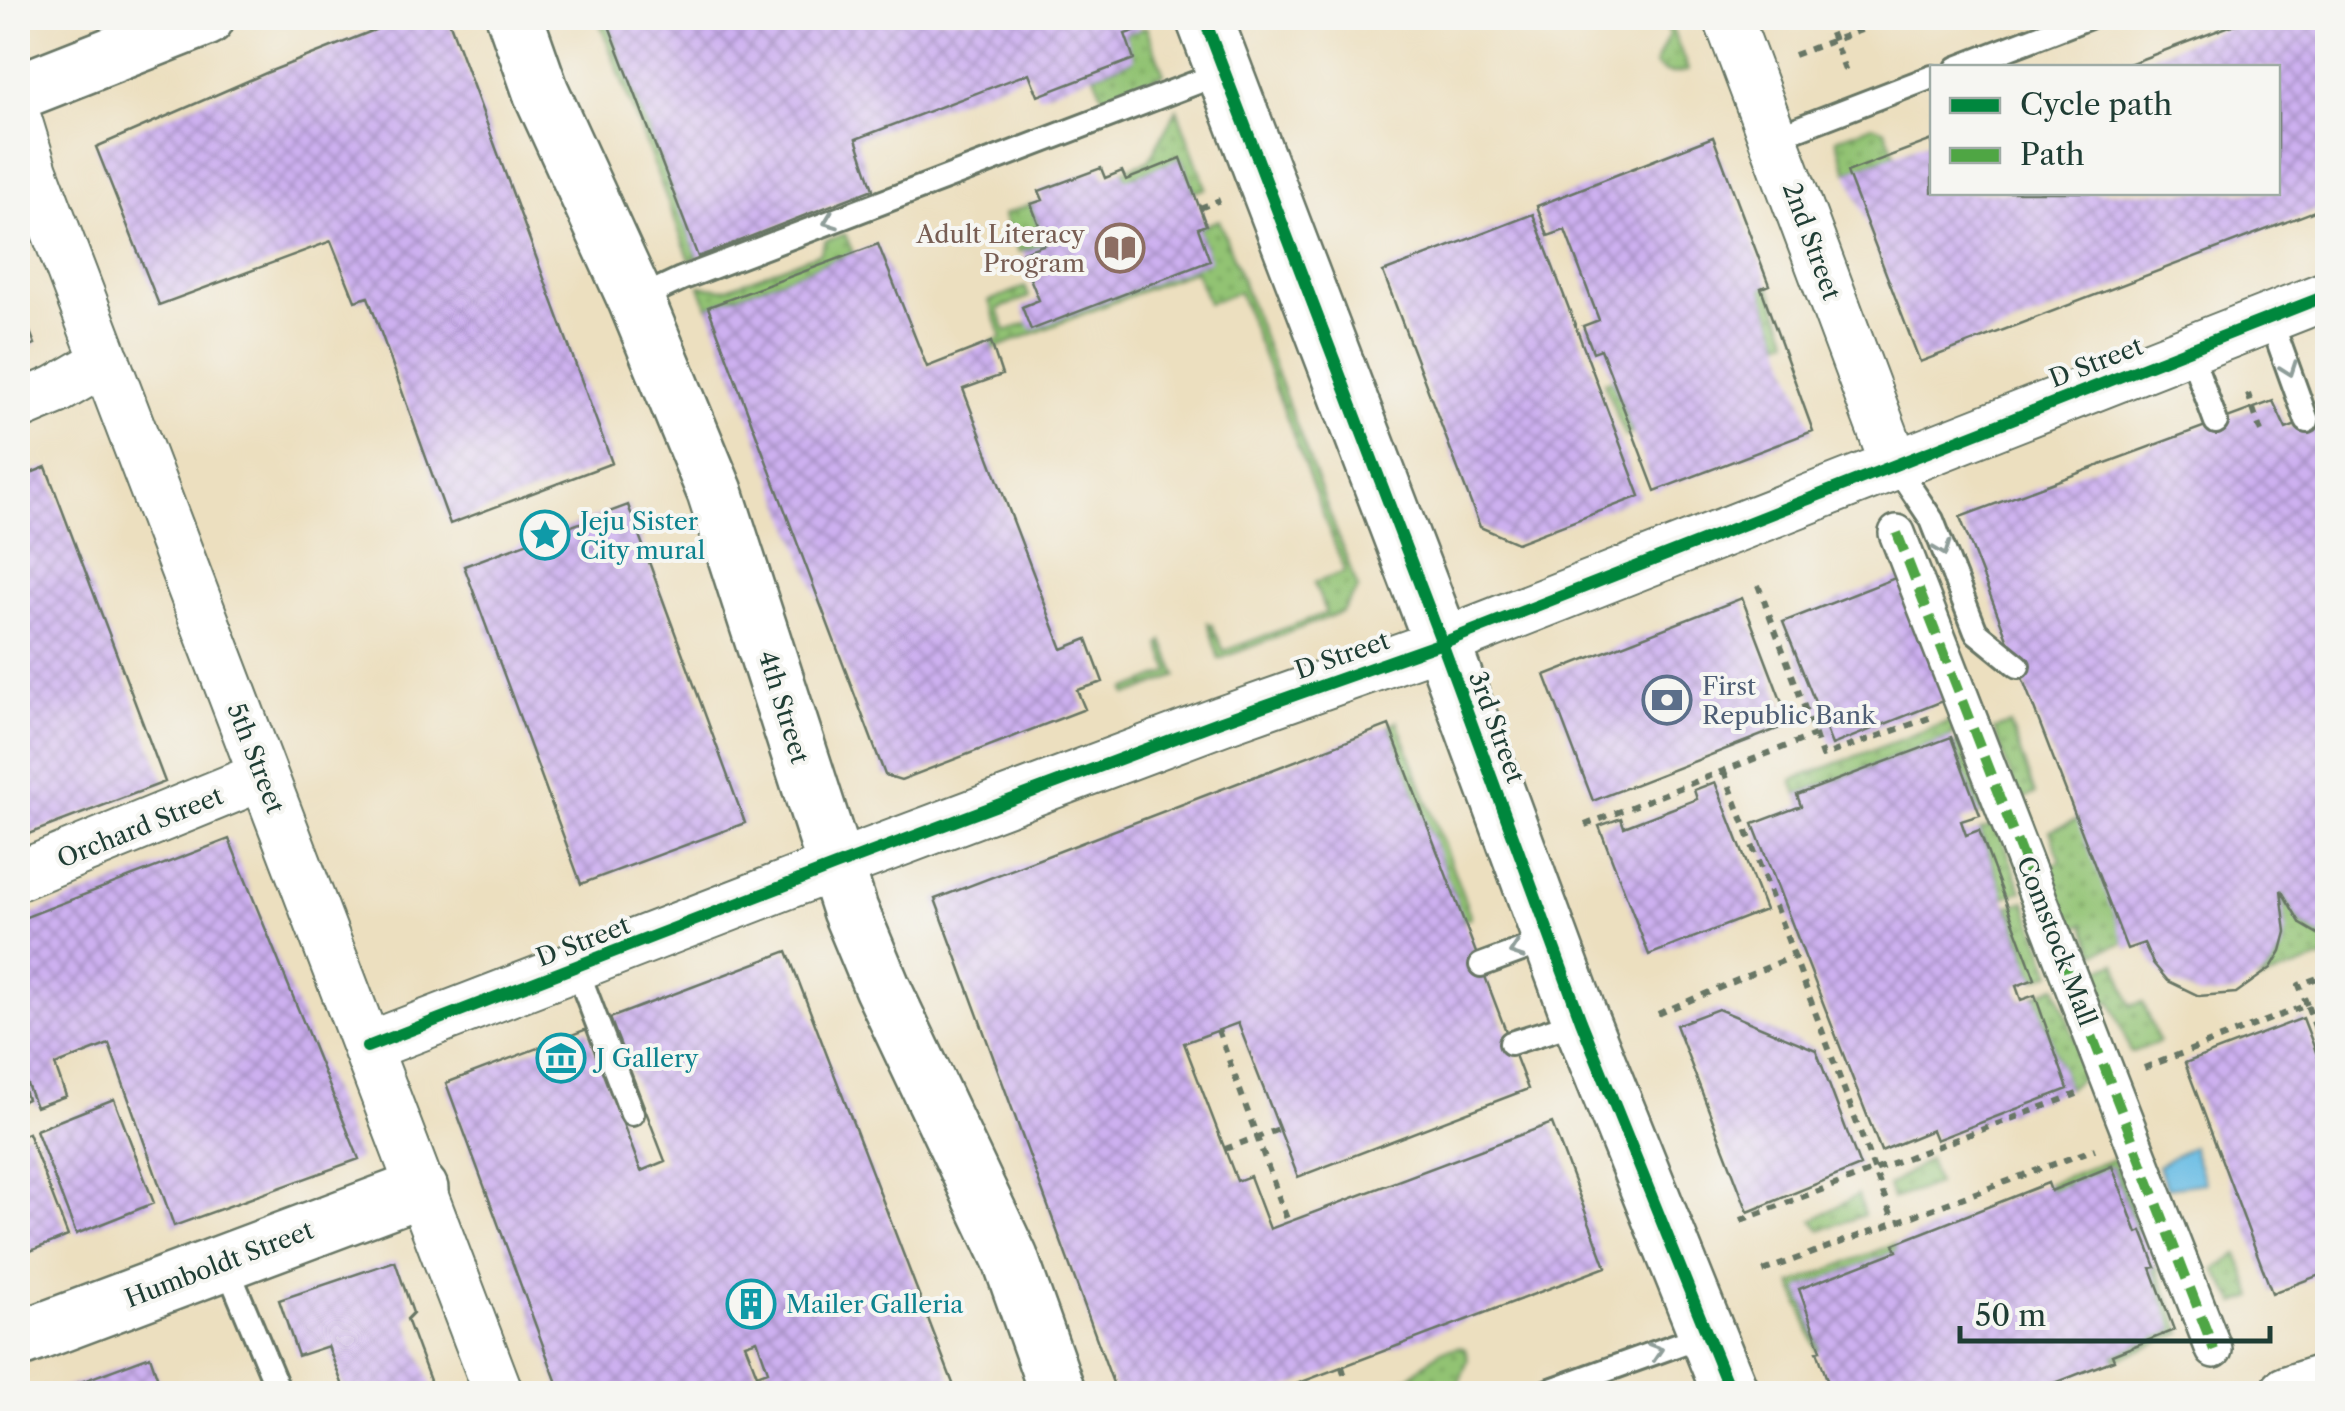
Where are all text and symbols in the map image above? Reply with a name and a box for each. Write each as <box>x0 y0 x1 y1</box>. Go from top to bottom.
legend <box>1930 65 2280 195</box>
text: Cycle path <box>2020 86 2172 123</box>
text: Path <box>2020 136 2085 173</box>
street label: 2nd Street <box>1776 178 1847 304</box>
one-way arrow <box>822 210 839 230</box>
place label: Adult Literacy Program <box>915 219 1086 279</box>
library icon: Adult Literacy Program <box>1094 222 1146 274</box>
street label: D Street <box>2045 330 2148 394</box>
one-way arrow <box>2277 360 2298 377</box>
place label: Jeju Sister City mural <box>576 506 705 566</box>
place icon: Jeju Sister City mural <box>519 509 571 561</box>
one-way arrow <box>1931 539 1951 557</box>
street label: D Street <box>1291 625 1394 686</box>
street label: 4th Street <box>752 647 815 768</box>
street label: 3rd Street <box>1462 667 1531 787</box>
place label: First Republic Bank <box>1702 671 1877 731</box>
bank icon: First Republic Bank <box>1641 674 1693 726</box>
street label: 5th Street <box>220 699 291 818</box>
street label: Orchard Street <box>53 780 228 875</box>
street label: Comstock Mall <box>2010 852 2103 1031</box>
street label: D Street <box>532 909 635 973</box>
one-way arrow <box>1508 939 1525 960</box>
museum icon: J Gallery <box>535 1032 587 1084</box>
place label: J Gallery <box>592 1043 699 1074</box>
street label: Humboldt Street <box>121 1214 318 1315</box>
building icon: Mailer Galleria <box>725 1278 777 1330</box>
scale bar <box>1960 1281 2270 1343</box>
place label: Mailer Galleria <box>786 1289 964 1320</box>
text: 50 m <box>1975 1297 2046 1334</box>
one-way arrow <box>1647 1342 1664 1363</box>

